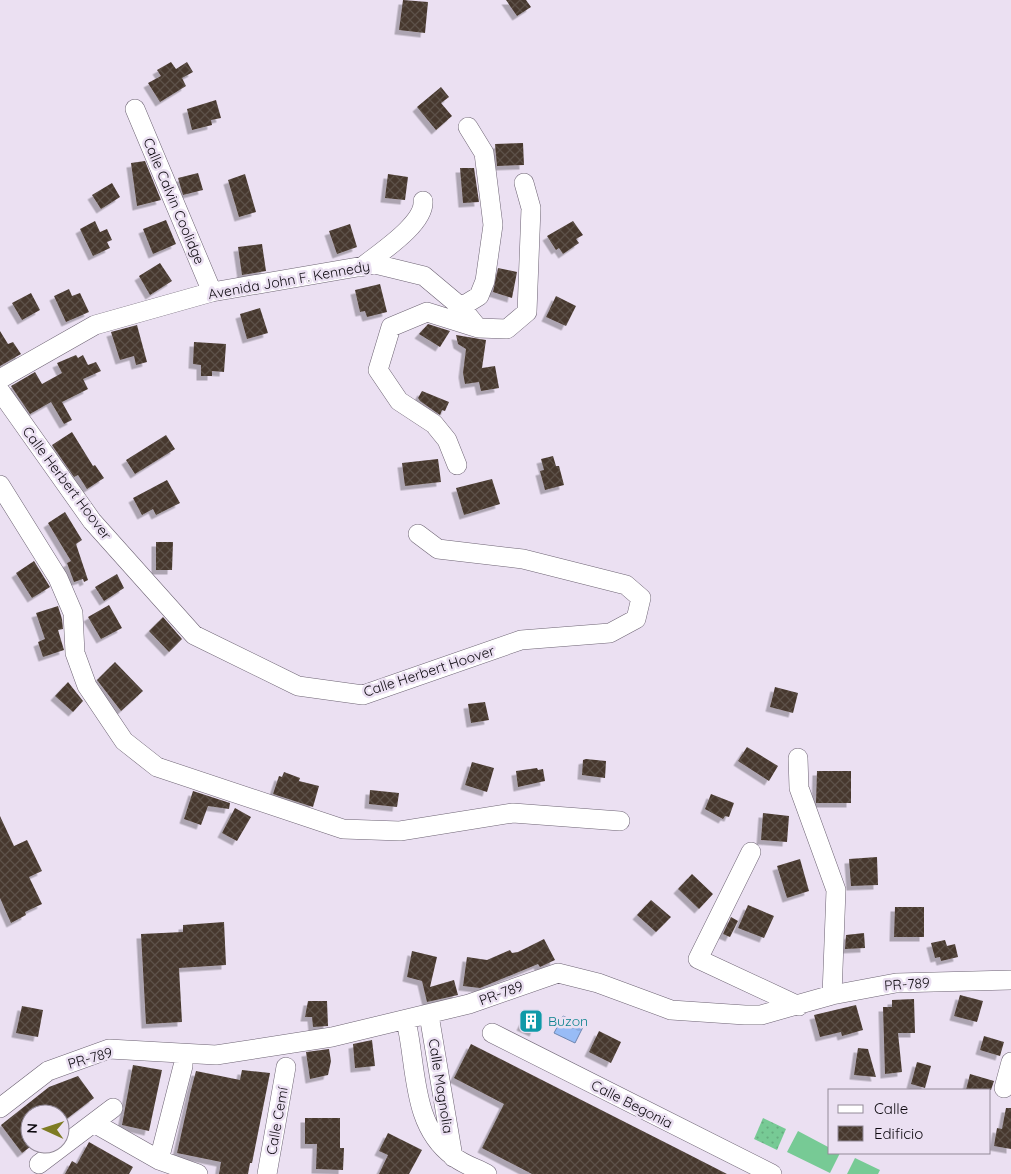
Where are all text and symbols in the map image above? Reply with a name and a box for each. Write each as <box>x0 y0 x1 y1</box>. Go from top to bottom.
street label: Calle Calvin Coolidge <box>139 135 209 267</box>
street label: Avenida John F. Kennedy <box>207 257 371 303</box>
street label: Calle Herbert Hoover <box>19 423 116 544</box>
street label: Calle Herbert Hoover <box>361 641 497 701</box>
street label: PR-789 <box>884 973 931 995</box>
street label: PR-789 <box>476 977 526 1009</box>
building icon: Buzon <box>518 1008 544 1034</box>
place label: Buzon <box>548 1012 588 1030</box>
street label: Calle Magnolia <box>425 1037 457 1135</box>
street label: PR-789 <box>66 1043 115 1073</box>
street label: Calle Begonia <box>588 1076 676 1132</box>
street label: Calle Cemí <box>262 1086 292 1156</box>
legend <box>828 1089 991 1154</box>
text: Calle <box>874 1099 908 1118</box>
north arrow <box>20 1104 70 1154</box>
text: N <box>23 1123 41 1134</box>
text: Edificio <box>874 1124 923 1143</box>

